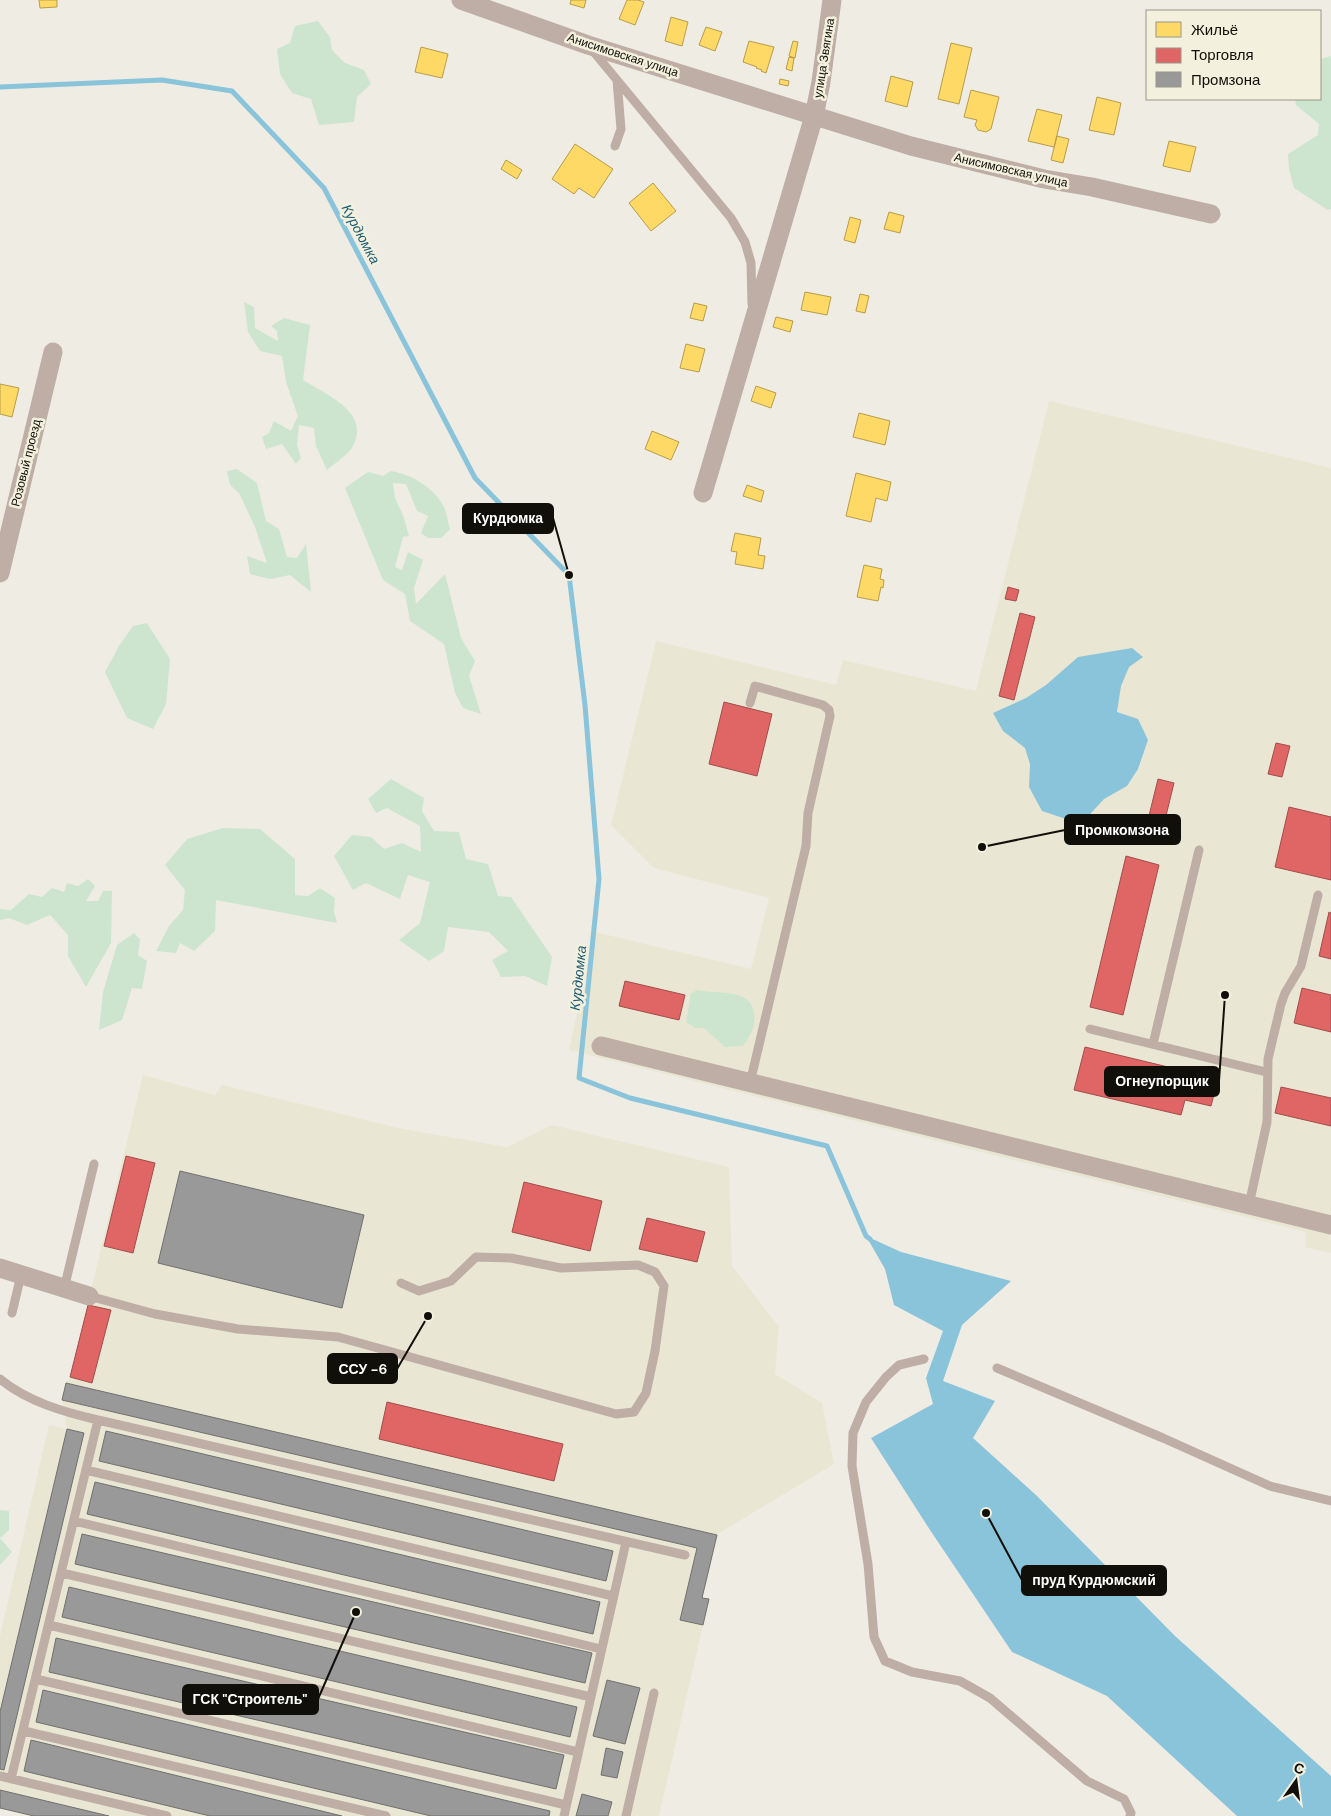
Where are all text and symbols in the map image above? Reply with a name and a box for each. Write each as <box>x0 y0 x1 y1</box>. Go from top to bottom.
legend <box>1146 10 1321 100</box>
street label: улица Звягина <box>810 17 838 99</box>
text: Жильё <box>1191 20 1238 40</box>
street label: Анисимовская улица <box>565 29 681 81</box>
text: Торговля <box>1191 45 1254 65</box>
text: Промзона <box>1191 70 1261 90</box>
street label: Анисимовская улица <box>953 149 1070 191</box>
water label: Курдюмка <box>338 201 384 267</box>
street label: Розовый проезд <box>7 418 45 508</box>
callout: Курдюмка <box>463 504 553 533</box>
text: Курдюмка <box>473 509 543 527</box>
callout: Промкомзона <box>1065 815 1180 844</box>
text: Промкомзона <box>1075 821 1169 839</box>
water label: Курдюмка <box>566 944 590 1011</box>
callout: Огнеупорщик <box>1105 1067 1219 1096</box>
text: Огнеупорщик <box>1115 1072 1210 1090</box>
callout: ССУ -6 <box>328 1354 397 1383</box>
text: ССУ -6 <box>339 1360 388 1378</box>
callout: пруд Курдюмский <box>1022 1566 1166 1595</box>
text: пруд Курдюмский <box>1032 1571 1156 1589</box>
callout: ГСК "Строитель" <box>183 1685 318 1714</box>
text: ГСК "Строитель" <box>193 1690 307 1708</box>
north arrow <box>1271 1756 1321 1806</box>
text: С <box>1292 1758 1306 1778</box>

